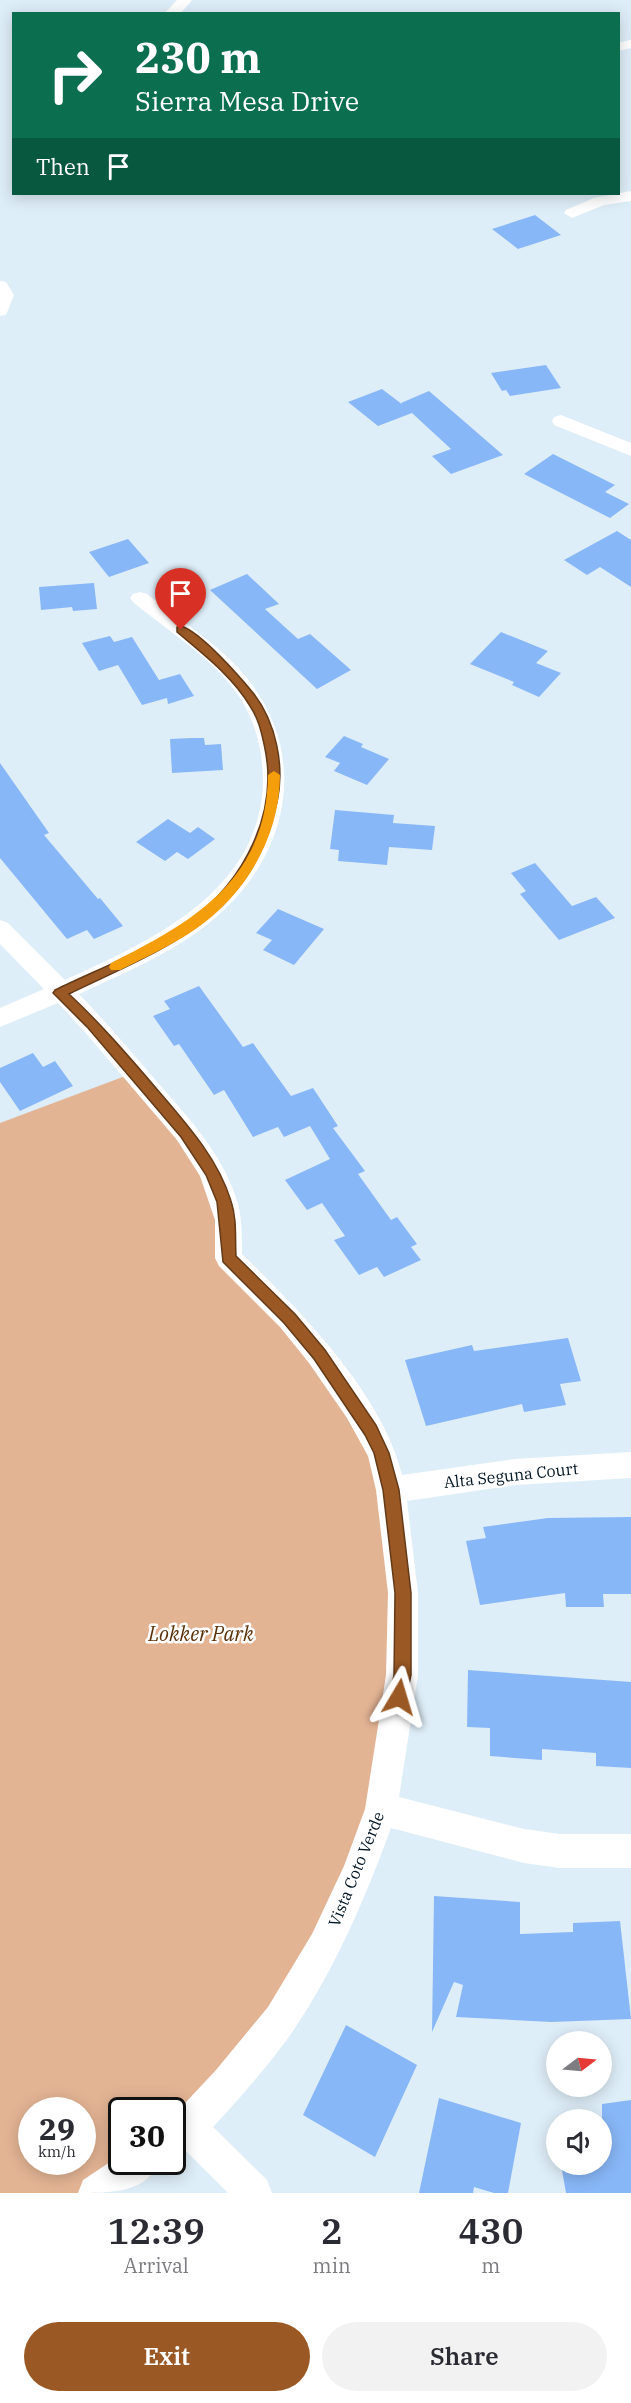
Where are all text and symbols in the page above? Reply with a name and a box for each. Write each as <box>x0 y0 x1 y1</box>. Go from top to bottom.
text: 230 m <box>135 30 261 85</box>
icon: right <box>36 36 114 114</box>
text: Sierra Mesa Drive <box>135 83 359 118</box>
icon: arrive <box>102 150 135 183</box>
text: Then <box>36 152 90 181</box>
pin <box>155 568 206 630</box>
icon: arrive <box>164 577 197 610</box>
street label: Alta Seguna Court <box>443 1458 580 1492</box>
park label: Lokker Park <box>147 1620 254 1647</box>
position arrow <box>367 1665 431 1729</box>
street label: Vista Coto Verde <box>324 1808 388 1930</box>
north arrow <box>546 2031 612 2097</box>
map controls <box>546 2031 612 2175</box>
speed limit sign: 30 <box>108 2097 186 2175</box>
text: 29 <box>39 2109 75 2148</box>
button: sound <box>546 2109 612 2175</box>
text: km/h <box>38 2142 76 2161</box>
text: 12:39 <box>108 2207 205 2254</box>
text: 2 <box>321 2207 342 2254</box>
text: 430 <box>458 2207 523 2254</box>
text: Arrival <box>124 2252 189 2279</box>
text: min <box>313 2252 351 2279</box>
text: m <box>481 2252 500 2279</box>
button: Exit <box>24 2322 310 2391</box>
button: Share <box>322 2322 607 2391</box>

